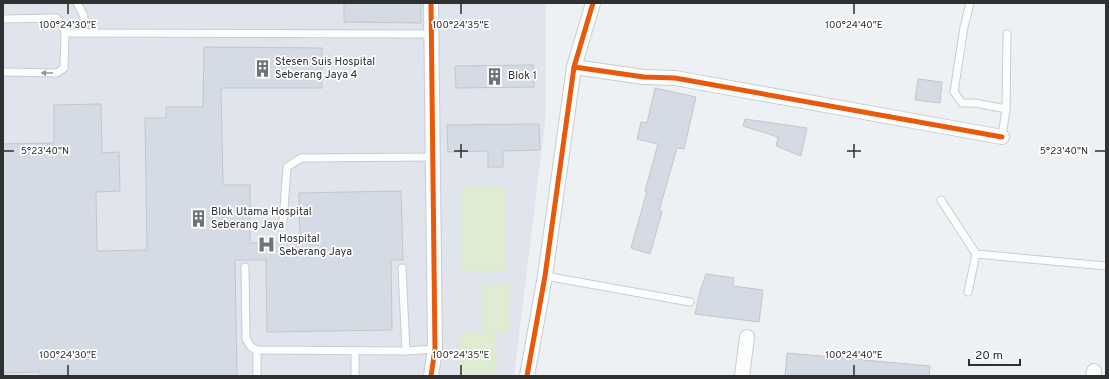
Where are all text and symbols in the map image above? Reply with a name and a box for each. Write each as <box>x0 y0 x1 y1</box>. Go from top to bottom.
text: 100°24'30"E <box>39 19 97 32</box>
text: 100°24'35"E <box>432 19 490 32</box>
text: 100°24'40"E <box>825 19 883 32</box>
place label: Stesen Suis Hospital Seberang Jaya 4 <box>275 55 375 82</box>
building icon: Stesen Suis Hospital Seberang Jaya 4 <box>252 58 272 78</box>
building icon: Blok 1 <box>485 66 505 86</box>
place label: Blok 1 <box>508 69 537 83</box>
one-way arrow <box>40 70 53 76</box>
text: 5°23'40"N <box>21 145 69 158</box>
text: 5°23'40"N <box>1040 145 1088 158</box>
place label: Blok Utama Hospital Seberang Jaya <box>211 205 312 232</box>
building icon: Blok Utama Hospital Seberang Jaya <box>188 208 208 228</box>
place label: Hospital Seberang Jaya <box>279 232 352 259</box>
hospital icon: Hospital Seberang Jaya <box>256 235 276 255</box>
scale bar <box>969 341 1020 367</box>
text: 20 m <box>975 348 1003 364</box>
text: 100°24'30"E <box>39 349 97 362</box>
text: 100°24'35"E <box>432 349 490 362</box>
text: 100°24'40"E <box>825 349 883 362</box>

